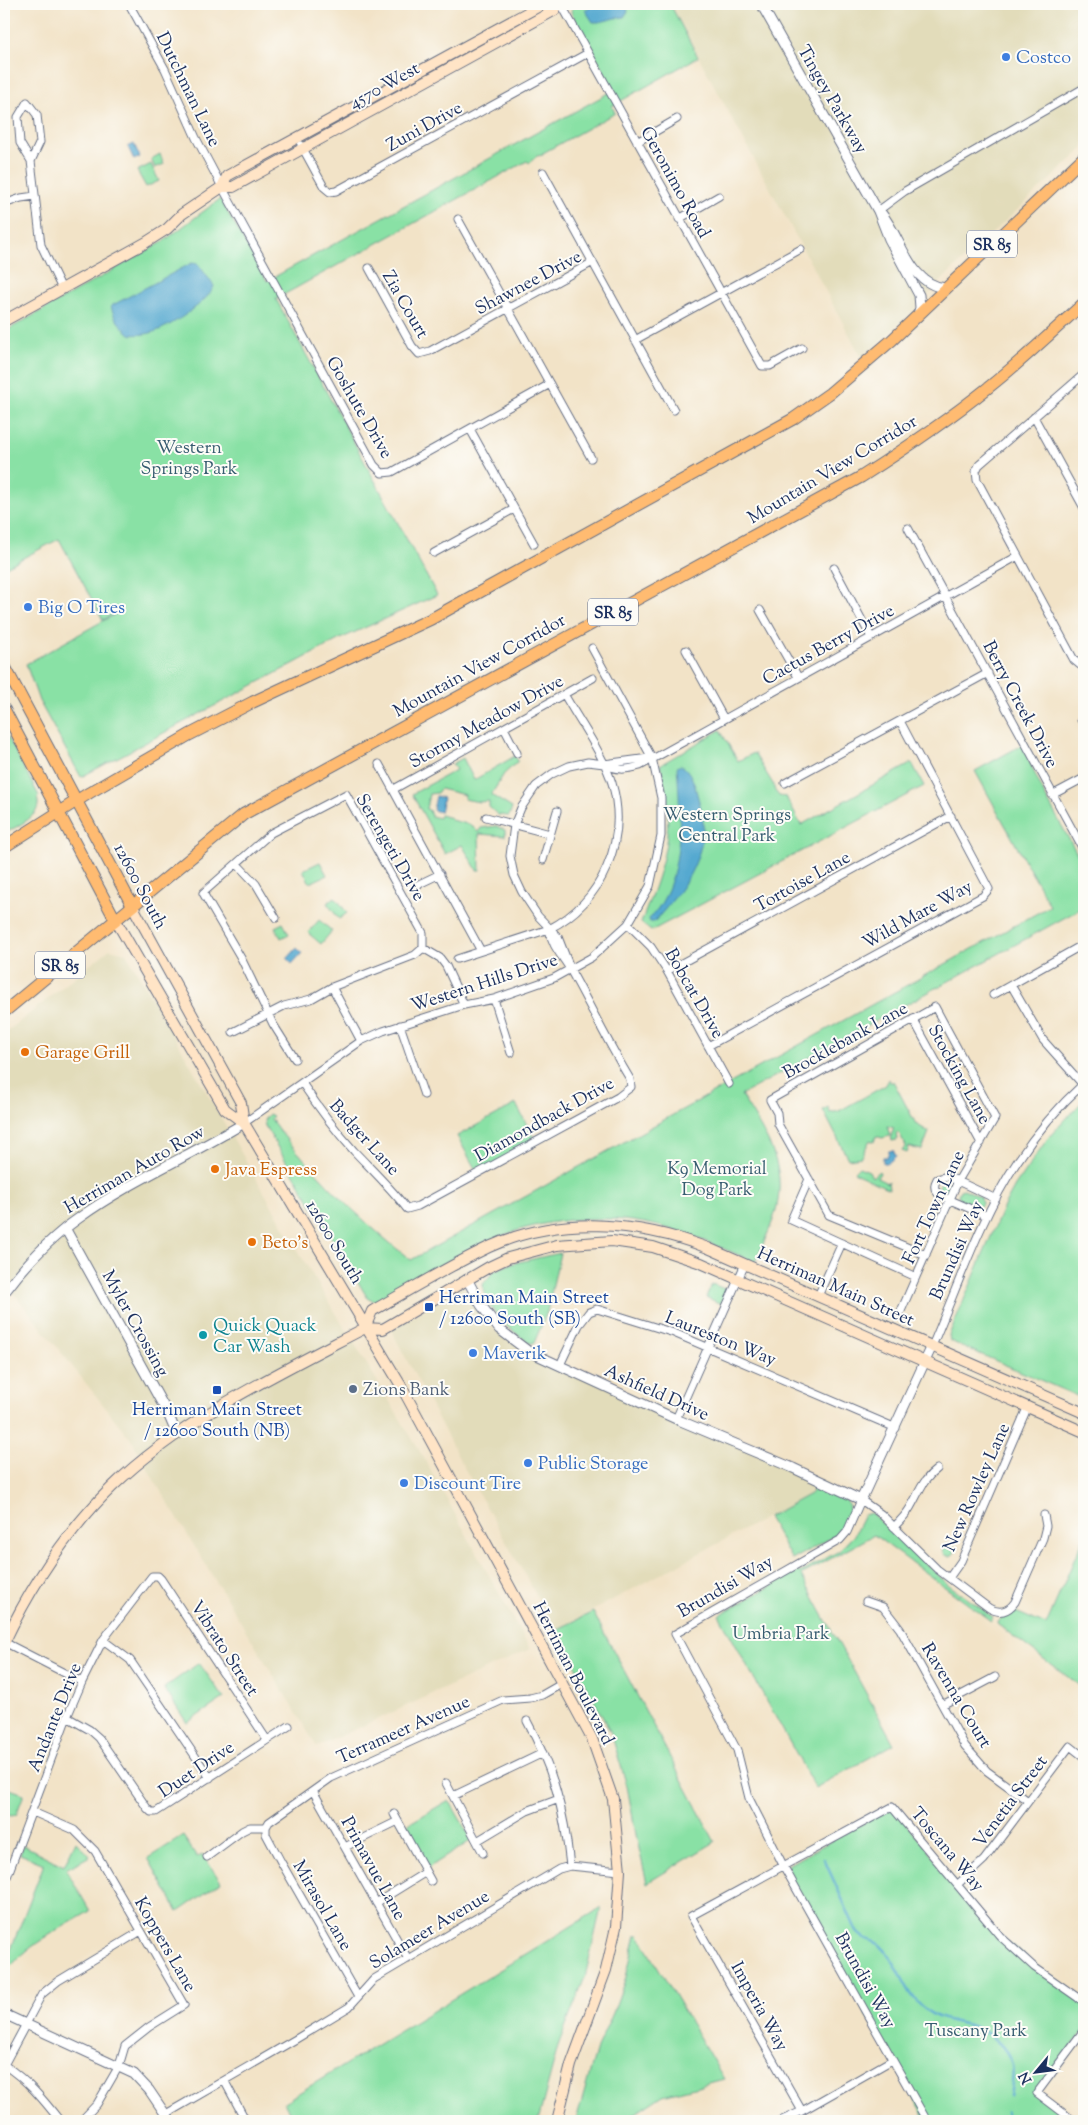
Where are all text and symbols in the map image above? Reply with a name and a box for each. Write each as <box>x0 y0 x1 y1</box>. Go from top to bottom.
street label: Dutchman Lane <box>148 28 226 152</box>
street label: Tingey Parkway <box>790 41 873 159</box>
place label: Costco <box>1016 46 1071 72</box>
marker: Costco <box>1000 51 1012 63</box>
street label: 4570 West <box>345 57 425 117</box>
street label: Zuni Drive <box>382 96 468 159</box>
street label: Geronimo Road <box>633 122 716 244</box>
road number: SR 85 <box>967 230 1017 258</box>
street label: Shawnee Drive <box>471 245 587 323</box>
street label: Zia Court <box>374 266 434 344</box>
street label: Goshute Drive <box>318 352 398 464</box>
street label: Mountain View Corridor <box>743 410 923 532</box>
park label: Western Springs Park <box>140 436 238 483</box>
place label: Big O Tires <box>38 596 125 622</box>
road number: SR 85 <box>588 598 638 626</box>
street label: Cactus Berry Drive <box>758 599 900 693</box>
marker: Big O Tires <box>22 601 34 613</box>
street label: Mountain View Corridor <box>389 608 571 725</box>
street label: Berry Creek Drive <box>975 637 1064 773</box>
street label: Stormy Meadow Drive <box>405 669 569 776</box>
street label: Serengeti Drive <box>348 789 431 907</box>
park label: Western Springs Central Park <box>663 803 791 850</box>
street label: 12600 South <box>106 839 173 935</box>
street label: Tortoise Lane <box>750 846 856 920</box>
street label: Wild Mare Way <box>858 875 978 957</box>
street label: Bobcat Drive <box>657 944 730 1044</box>
street label: Western Hills Drive <box>408 948 561 1020</box>
road number: SR 85 <box>35 952 85 978</box>
street label: Brocklebank Lane <box>779 997 913 1087</box>
street label: Stocking Lane <box>920 1020 996 1130</box>
place label: Garage Grill <box>35 1041 130 1067</box>
marker: Garage Grill <box>19 1046 31 1058</box>
street label: Diamondback Drive <box>471 1072 619 1170</box>
street label: Badger Lane <box>322 1094 405 1182</box>
street label: Herriman Auto Row <box>60 1120 211 1222</box>
street label: Fort Town Lane <box>897 1147 973 1269</box>
park label: K9 Memorial Dog Park <box>667 1157 767 1204</box>
place label: Java Espress <box>224 1158 317 1184</box>
marker: Java Espress <box>209 1163 221 1175</box>
street label: 12600 South <box>298 1196 369 1290</box>
street label: Brundisi Way <box>924 1197 991 1305</box>
place label: Beto's <box>262 1231 308 1257</box>
marker: Beto's <box>246 1236 258 1248</box>
street label: Herriman Main Street <box>752 1241 918 1334</box>
street label: Myler Crossing <box>94 1266 174 1382</box>
place label: Herriman Main Street / 12600 South (SB) <box>439 1286 609 1333</box>
marker: Herriman Main Street / 12600 South (SB) <box>423 1301 435 1313</box>
street label: Laureston Way <box>661 1306 780 1374</box>
place label: Quick Quack Car Wash <box>213 1314 317 1361</box>
marker: Quick Quack Car Wash <box>197 1329 209 1341</box>
place label: Maverik <box>483 1342 547 1368</box>
marker: Maverik <box>467 1347 479 1359</box>
street label: Ashfield Drive <box>600 1359 713 1429</box>
place label: Zions Bank <box>363 1378 450 1404</box>
marker: Zions Bank <box>347 1383 359 1395</box>
marker: Herriman Main Street / 12600 South (NB) <box>211 1384 223 1396</box>
place label: Herriman Main Street / 12600 South (NB) <box>132 1398 302 1445</box>
street label: New Rowley Lane <box>938 1419 1018 1556</box>
place label: Public Storage <box>538 1452 648 1478</box>
marker: Public Storage <box>522 1457 534 1469</box>
place label: Discount Tire <box>414 1472 521 1498</box>
marker: Discount Tire <box>398 1477 410 1489</box>
street label: Brundisi Way <box>674 1550 778 1626</box>
street label: Vibrato Street <box>183 1596 264 1702</box>
street label: Herriman Boulevard <box>525 1598 620 1750</box>
park label: Umbria Park <box>732 1622 830 1648</box>
street label: Ravenna Court <box>914 1638 997 1754</box>
street label: Andante Drive <box>22 1659 90 1776</box>
street label: Terrameer Avenue <box>333 1690 475 1772</box>
street label: Duet Drive <box>154 1736 240 1806</box>
street label: Venetia Street <box>968 1751 1055 1854</box>
street label: Toscana Way <box>903 1802 990 1898</box>
street label: Primavue Lane <box>333 1813 411 1925</box>
street label: Mirasol Lane <box>285 1856 358 1956</box>
street label: Solameer Avenue <box>365 1885 495 1977</box>
street label: Koppers Lane <box>127 1893 202 1997</box>
street label: Brundisi Way <box>827 1928 901 2034</box>
street label: Imperia Way <box>723 1957 794 2057</box>
park label: Tuscany Park <box>925 2019 1027 2045</box>
north arrow <box>1010 2048 1060 2098</box>
text: N <box>1015 2068 1038 2087</box>

